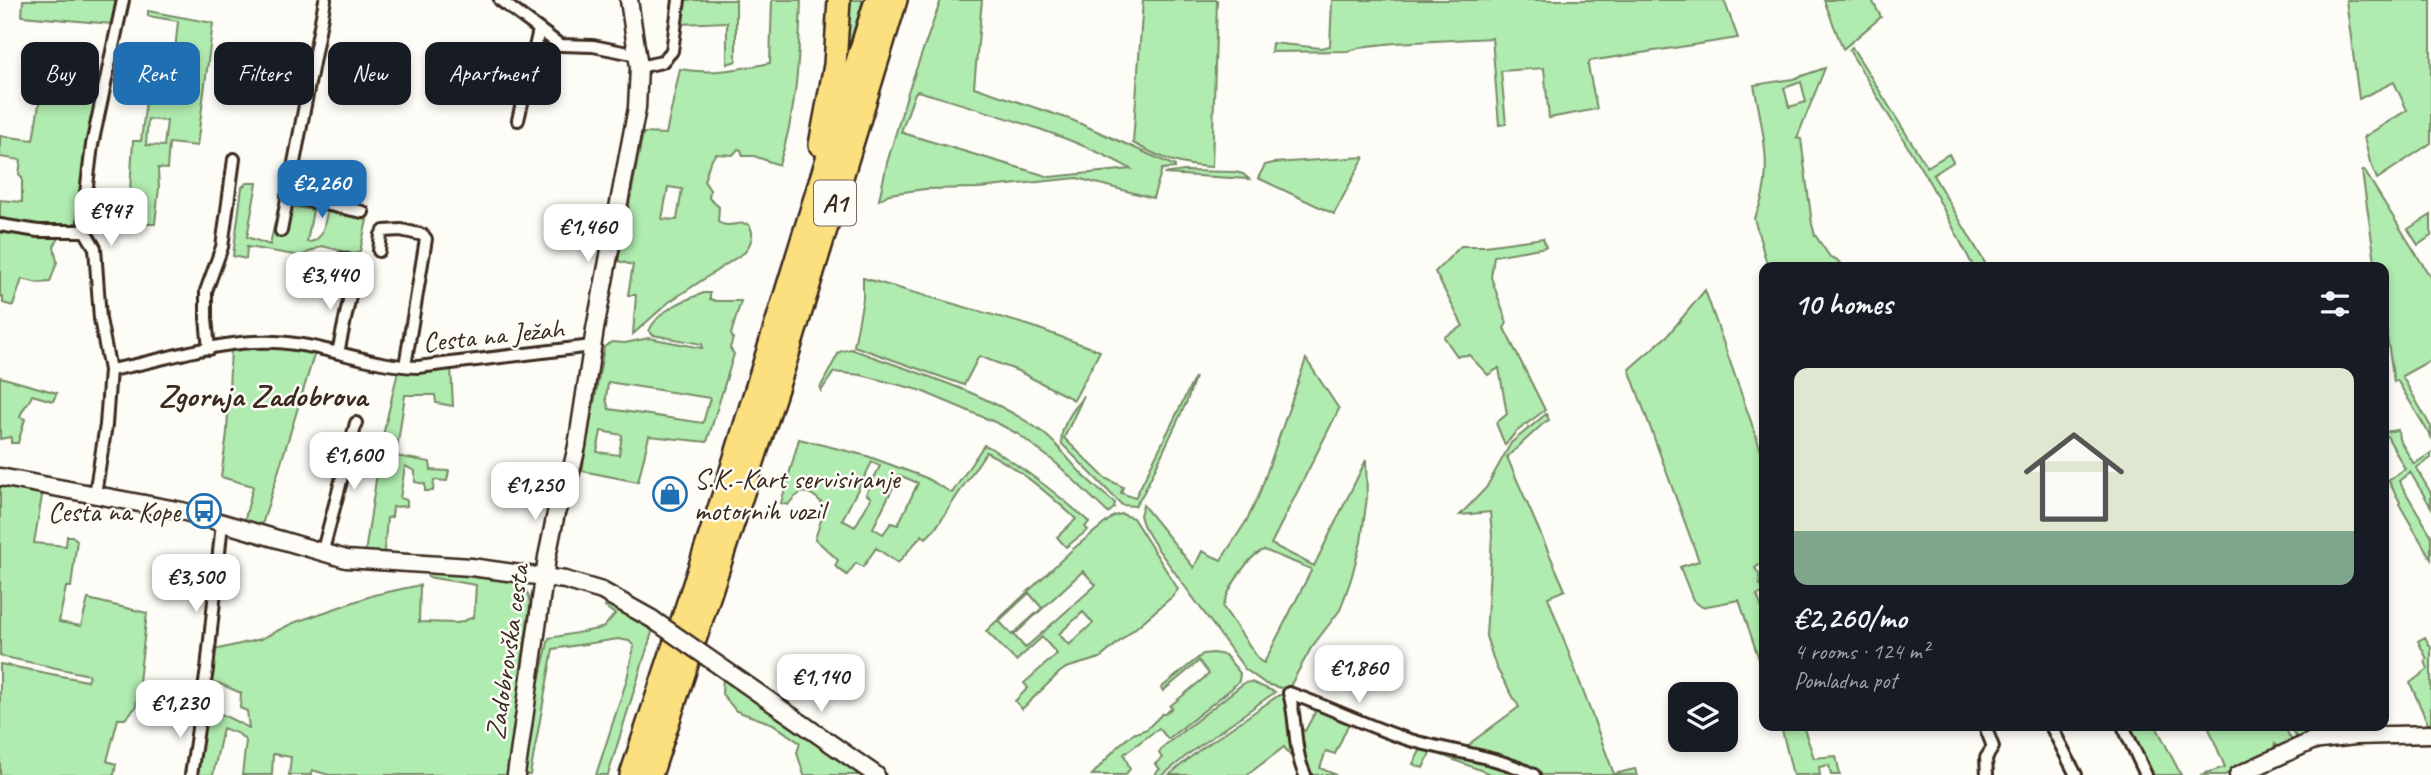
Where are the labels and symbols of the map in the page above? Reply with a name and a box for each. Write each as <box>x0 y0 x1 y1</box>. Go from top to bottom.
pin: €2,260 <box>265 160 379 220</box>
road number: A1 <box>814 180 856 226</box>
pin: €947 <box>70 188 152 248</box>
pin: €1,460 <box>531 204 645 264</box>
pin: €3,440 <box>273 252 387 312</box>
street label: Cesta na Ježah <box>421 310 567 360</box>
district label: Zgornja Zadobrova <box>159 375 370 416</box>
pin: €1,600 <box>297 433 411 492</box>
place label: S.K.-Kart servisiranje motornih vozil <box>694 461 902 528</box>
pin: €1,250 <box>478 462 592 522</box>
shop icon: S.K.-Kart servisiranje motornih vozil <box>651 475 689 513</box>
bus stop icon: Cesta na Kope <box>185 492 223 530</box>
place label: Cesta na Kope <box>48 494 182 529</box>
pin: €3,500 <box>139 554 253 614</box>
street label: Zadobrovška cesta <box>477 560 537 742</box>
pin: €1,860 <box>1302 646 1416 705</box>
pin: €1,140 <box>764 654 878 714</box>
pin: €1,230 <box>123 680 237 740</box>

